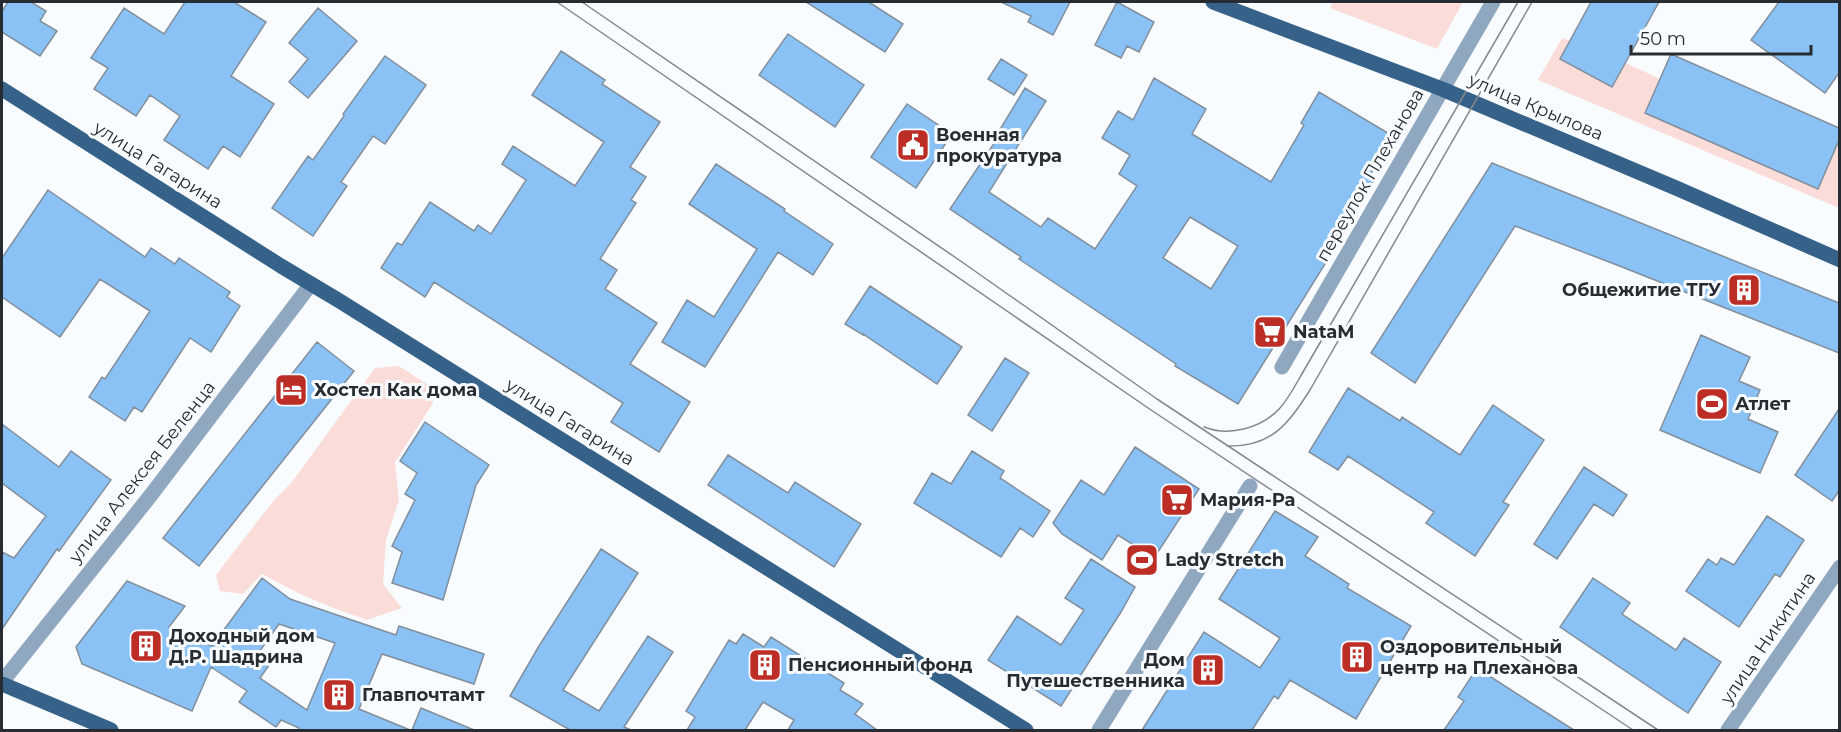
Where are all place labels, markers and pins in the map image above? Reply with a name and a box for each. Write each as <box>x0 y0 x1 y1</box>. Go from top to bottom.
place label: Военная прокуратура <box>936 124 1062 167</box>
public building icon: Военная прокуратура <box>895 127 931 163</box>
building icon: Общежитие ТГУ <box>1726 272 1762 308</box>
place label: Общежитие ТГУ <box>1562 279 1721 301</box>
supermarket icon: NataM <box>1252 314 1288 350</box>
place label: NataM <box>1293 321 1354 343</box>
hotel icon: Хостел Как дома <box>273 372 309 408</box>
place label: Хостел Как дома <box>314 379 477 401</box>
sports icon: Атлет <box>1694 386 1730 422</box>
place label: Атлет <box>1735 393 1791 415</box>
supermarket icon: Мария-Ра <box>1159 482 1195 518</box>
place label: Мария-Ра <box>1200 489 1295 511</box>
sports icon: Lady Stretch <box>1124 542 1160 578</box>
place label: Lady Stretch <box>1165 549 1284 571</box>
place label: Доходный дом Д.Р. Шадрина <box>169 625 315 668</box>
building icon: Доходный дом Д.Р. Шадрина <box>128 628 164 664</box>
place label: Оздоровительный центр на Плеханова <box>1380 636 1578 679</box>
building icon: Оздоровительный центр на Плеханова <box>1339 639 1375 675</box>
building icon: Пенсионный фонд <box>747 647 783 683</box>
place label: Дом Путешественника <box>1006 649 1185 692</box>
building icon: Дом Путешественника <box>1190 652 1226 688</box>
place label: Пенсионный фонд <box>788 654 973 676</box>
building icon: Главпочтамт <box>321 677 357 713</box>
place label: Главпочтамт <box>362 684 485 706</box>

